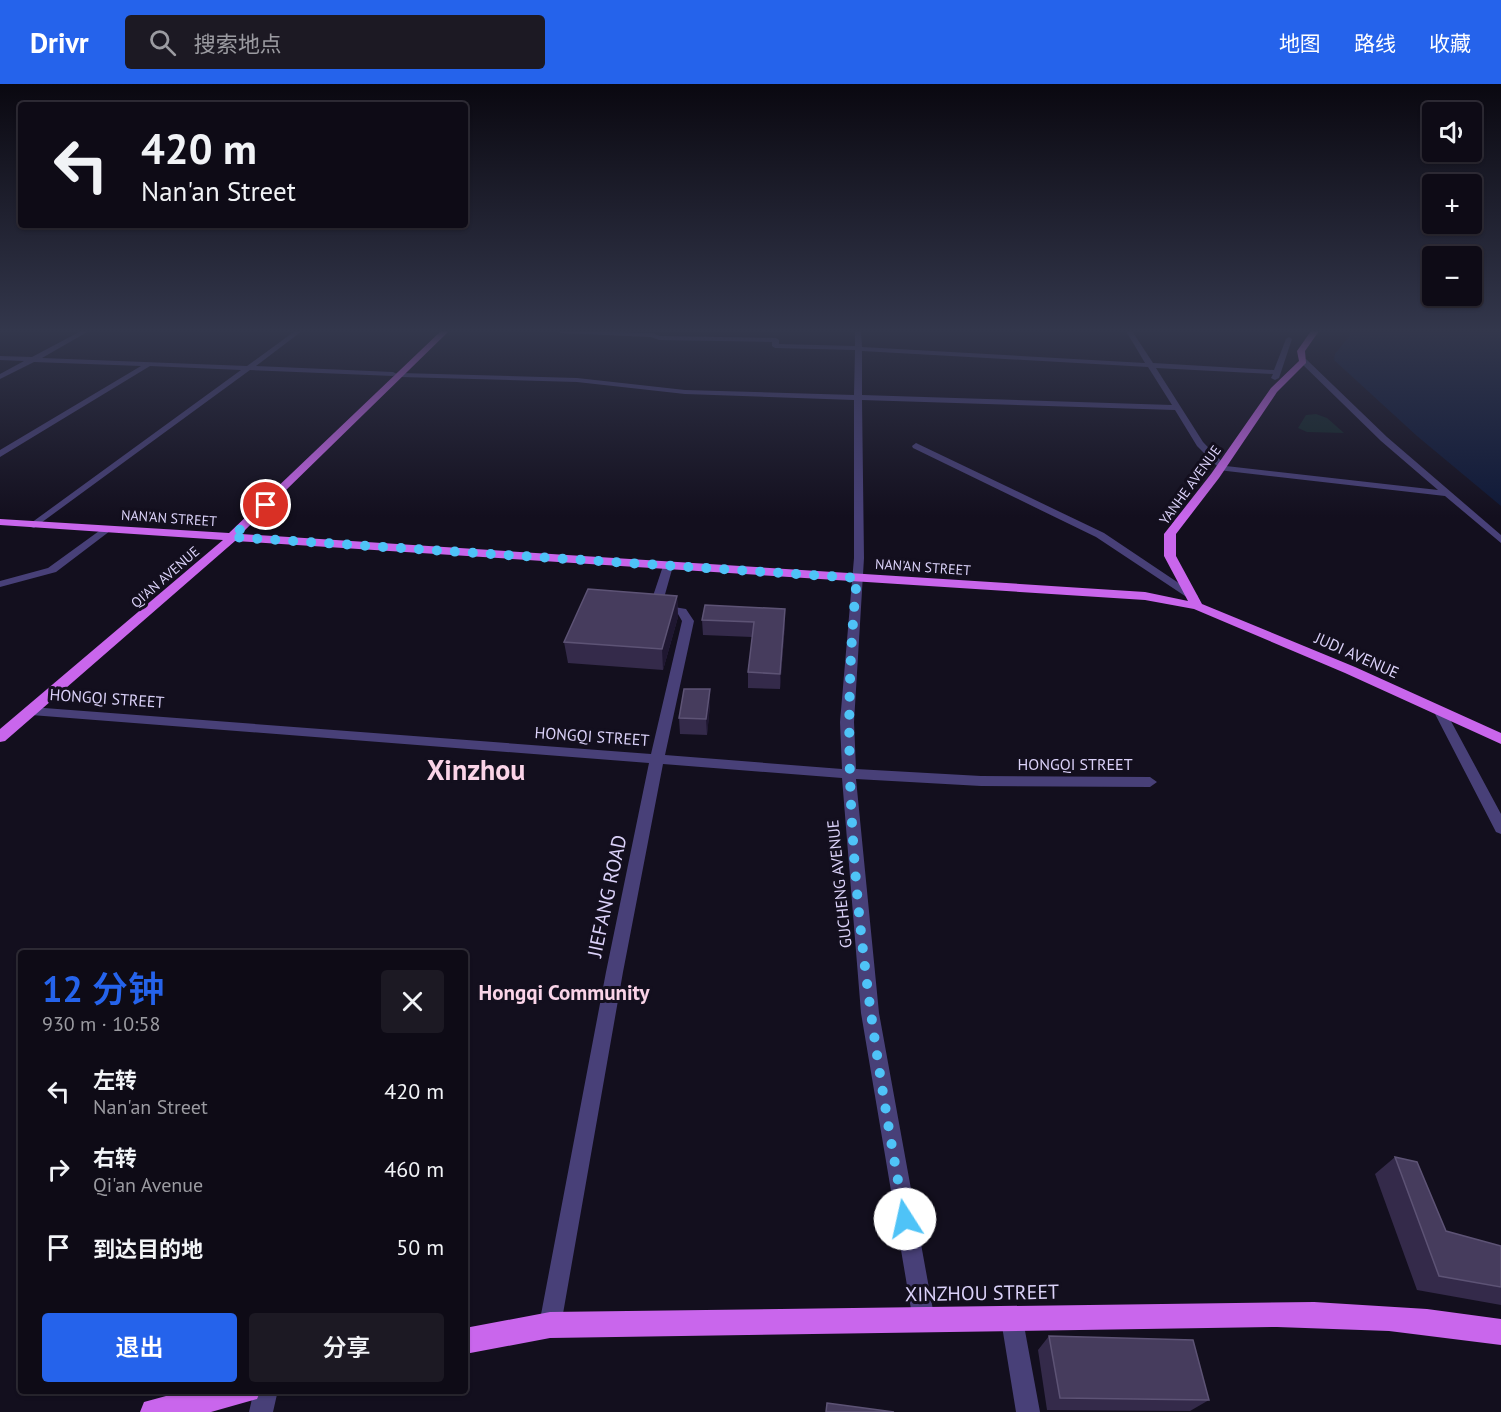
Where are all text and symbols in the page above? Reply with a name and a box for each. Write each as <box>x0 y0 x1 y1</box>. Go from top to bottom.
search box <box>125 15 545 69</box>
text: Drivr <box>30 24 89 61</box>
icon: search <box>146 26 179 59</box>
text: 搜索地点 <box>194 30 282 58</box>
text: 地图 <box>1279 30 1321 57</box>
text: 路线 <box>1354 30 1396 57</box>
text: 收藏 <box>1429 30 1471 57</box>
map controls <box>1422 102 1482 306</box>
button: sound <box>1422 102 1482 162</box>
text: 420 m <box>141 121 257 176</box>
icon: left <box>42 126 120 204</box>
text: Nan'an Street <box>141 174 296 208</box>
button: + <box>1422 174 1482 234</box>
button: − <box>1422 246 1482 306</box>
street label: YANHE AVENUE <box>1155 442 1225 528</box>
pin <box>240 479 291 530</box>
icon: arrive <box>249 488 282 521</box>
street label: NAN'AN STREET <box>120 506 218 530</box>
street label: QI'AN AVENUE <box>127 542 203 612</box>
street label: NAN'AN STREET <box>874 555 972 579</box>
street label: JUDI AVENUE <box>1311 627 1402 682</box>
street label: HONGQI STREET <box>49 684 165 712</box>
street label: HONGQI STREET <box>534 722 650 750</box>
district label: Xinzhou <box>427 751 525 788</box>
street label: HONGQI STREET <box>1017 754 1133 774</box>
street label: GUCHENG AVENUE <box>822 819 856 949</box>
street label: JIEFANG ROAD <box>581 832 633 961</box>
text: 12 分钟 <box>42 965 164 1012</box>
button: close <box>381 970 444 1033</box>
district label: Hongqi Community <box>479 979 650 1006</box>
text: 930 m · 10:58 <box>42 1011 160 1037</box>
text: 左转 <box>93 1066 137 1094</box>
icon: left <box>42 1075 75 1108</box>
text: 420 m <box>384 1077 444 1105</box>
text: Nan'an Street <box>93 1094 208 1120</box>
text: 右转 <box>93 1144 137 1172</box>
icon: right <box>42 1153 75 1186</box>
text: 460 m <box>384 1155 444 1183</box>
text: Qi'an Avenue <box>93 1172 203 1198</box>
position arrow <box>873 1187 937 1251</box>
icon: arrive <box>42 1231 75 1264</box>
text: 50 m <box>396 1233 444 1261</box>
text: 到达目的地 <box>93 1235 203 1263</box>
street label: XINZHOU STREET <box>905 1279 1059 1307</box>
button: 退出 <box>42 1313 237 1382</box>
button: 分享 <box>249 1313 444 1382</box>

